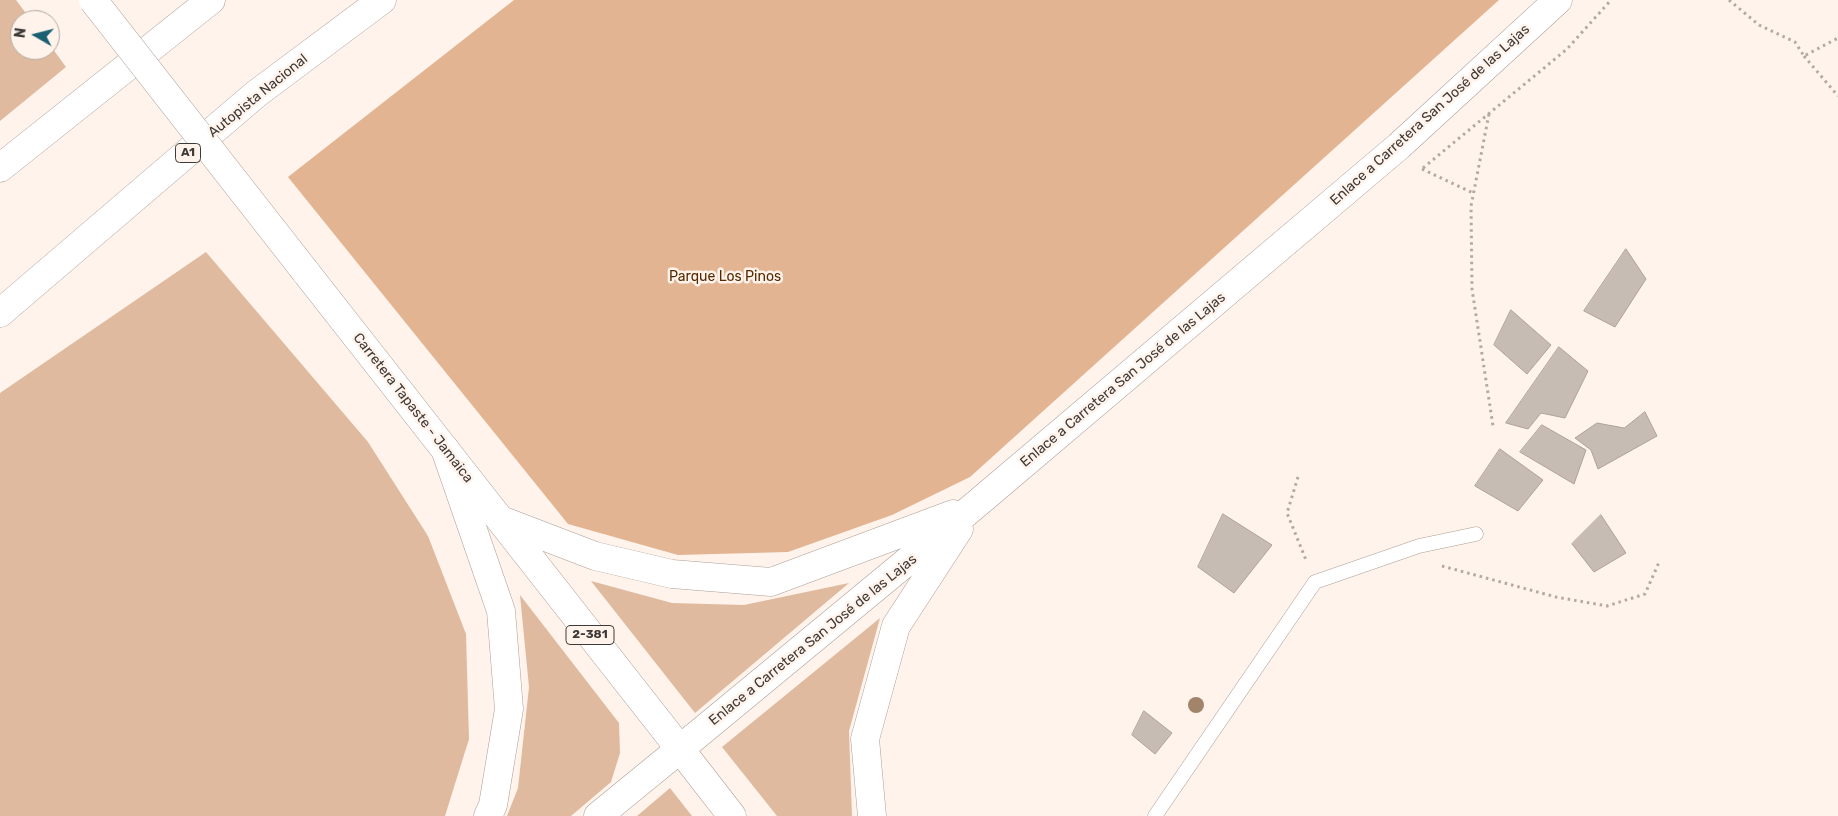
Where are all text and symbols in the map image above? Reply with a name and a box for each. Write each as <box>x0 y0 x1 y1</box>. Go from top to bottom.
north arrow <box>10 10 60 60</box>
street label: Enlace a Carretera San José de las Lajas <box>1327 21 1533 209</box>
text: N <box>12 27 30 39</box>
street label: Autopista Nacional <box>205 51 311 141</box>
road number: A1 <box>176 144 200 162</box>
park label: Parque Los Pinos <box>669 269 781 285</box>
street label: Enlace a Carretera San José de las Lajas <box>1017 289 1229 471</box>
street label: Carretera Tapaste - Jamaica <box>349 330 477 486</box>
street label: Enlace a Carretera San José de las Lajas <box>706 551 920 729</box>
road number: 2-381 <box>566 626 614 644</box>

